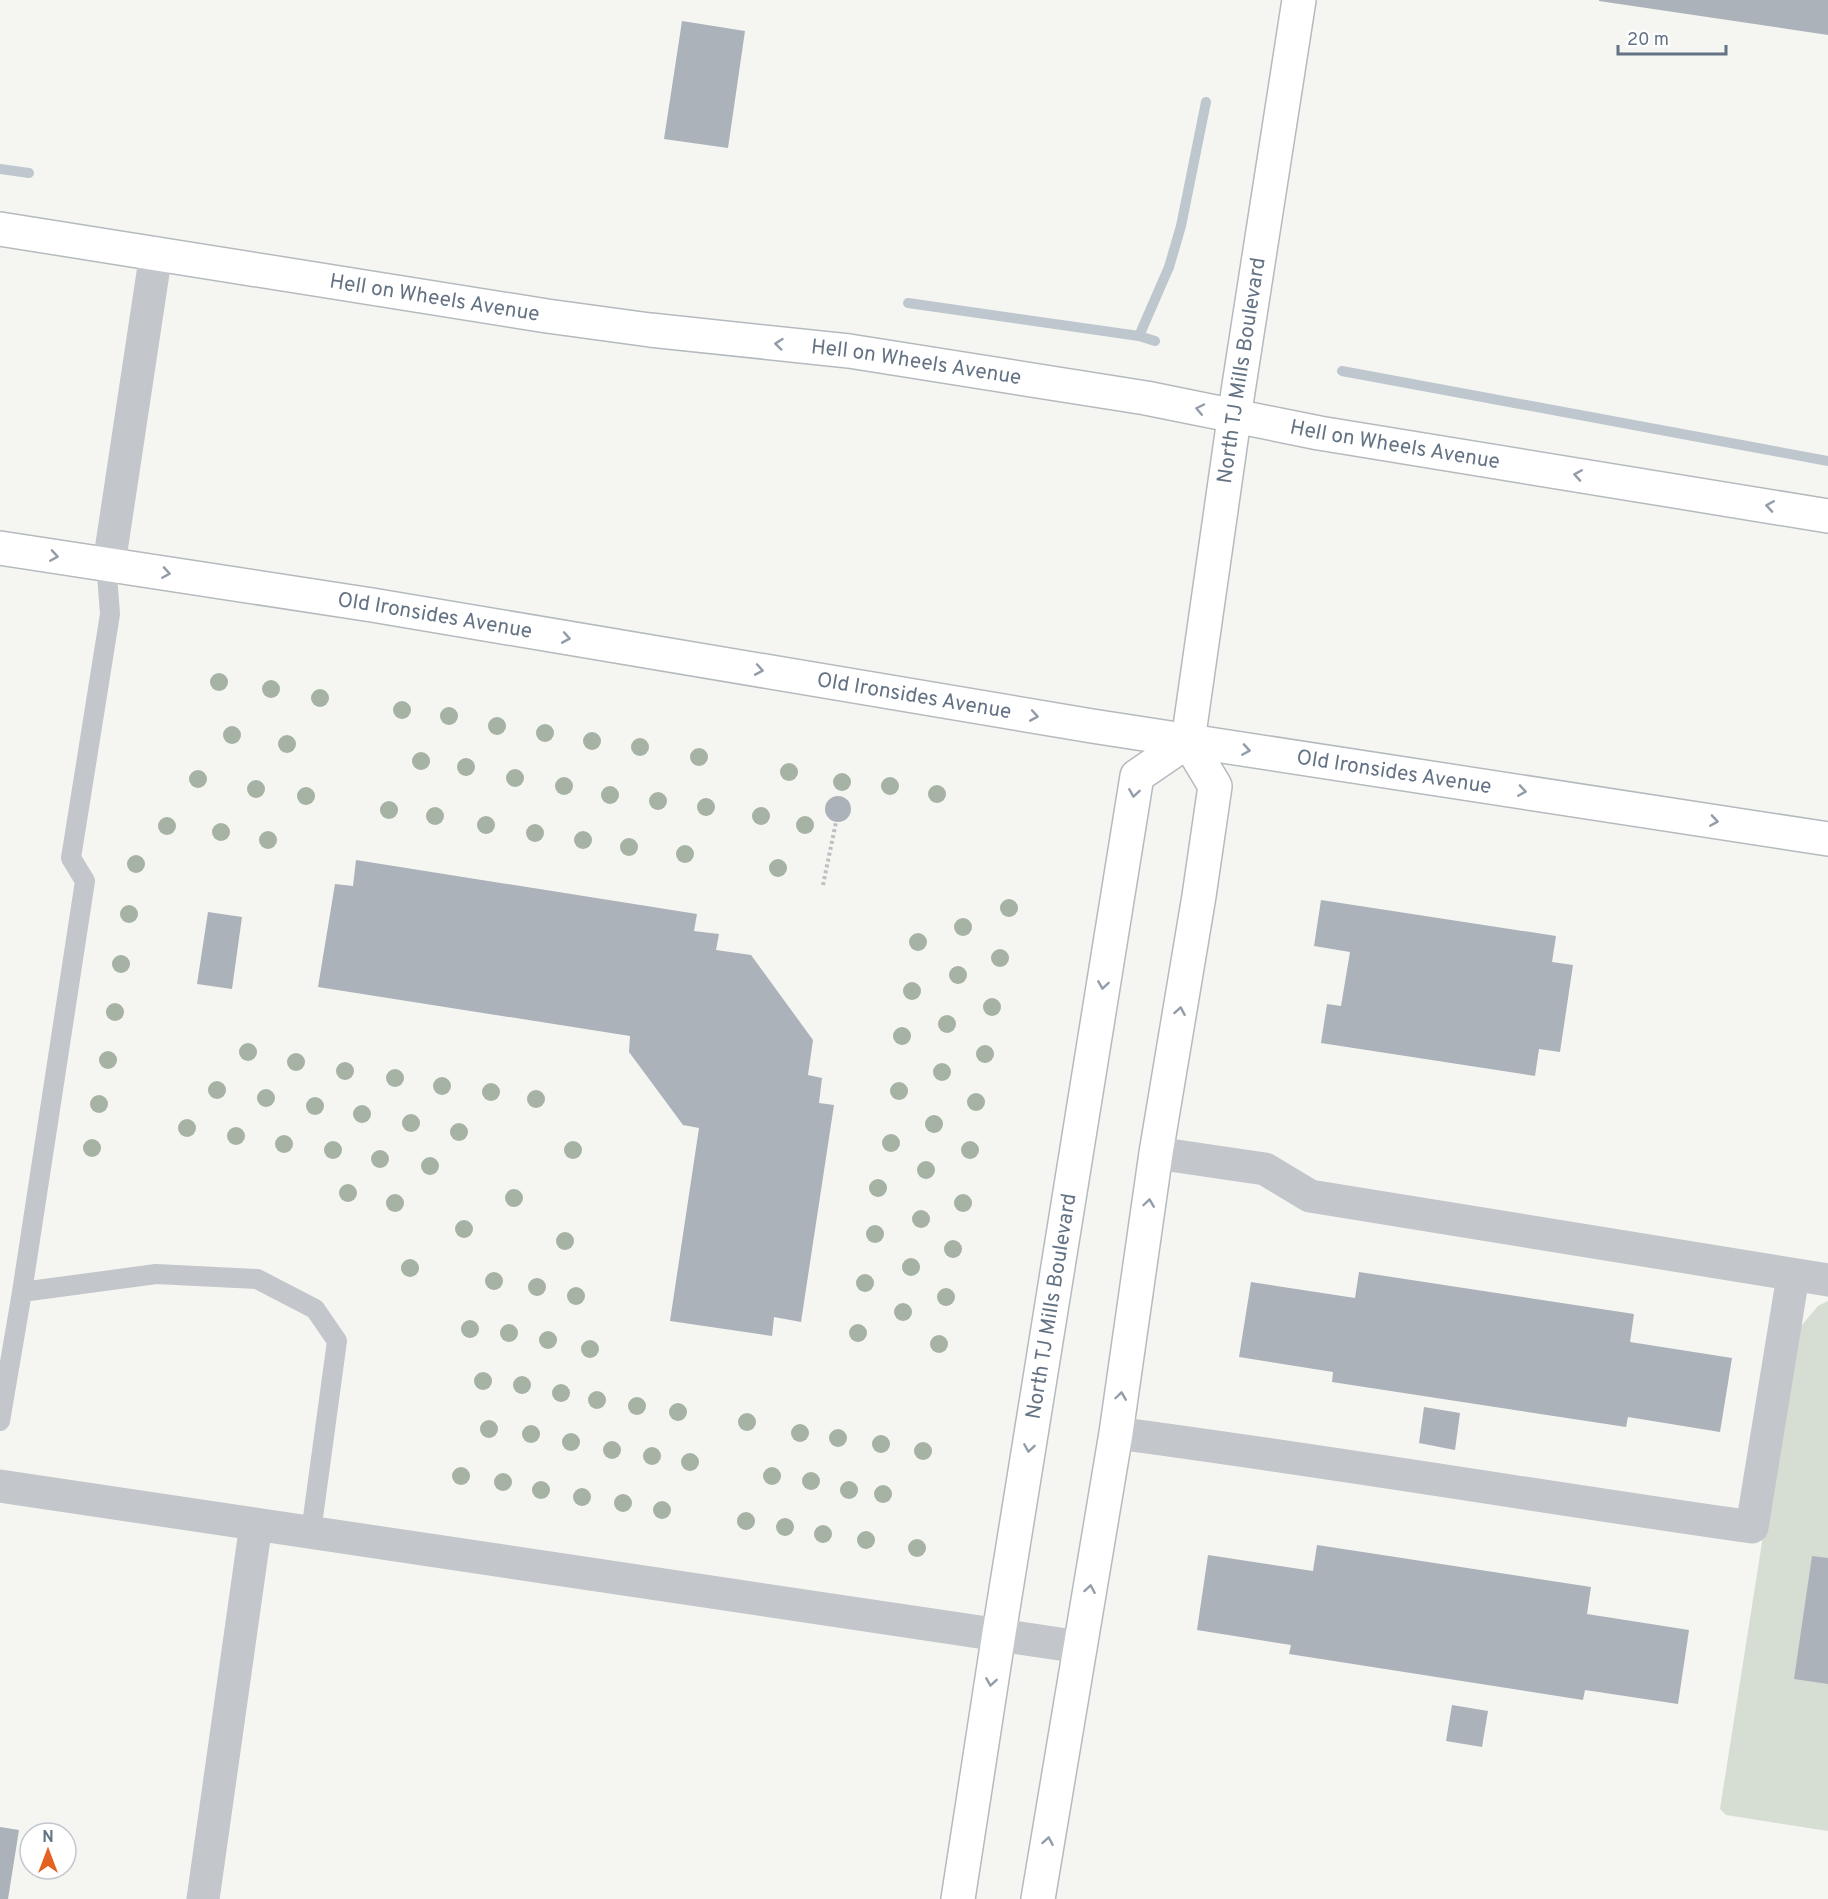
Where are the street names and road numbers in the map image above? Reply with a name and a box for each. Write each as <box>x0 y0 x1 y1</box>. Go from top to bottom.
street label: North TJ Mills Boulevard <box>1211 255 1272 485</box>
street label: Hell on Wheels Avenue <box>327 268 542 328</box>
street label: Hell on Wheels Avenue <box>810 334 1023 392</box>
street label: Hell on Wheels Avenue <box>1288 414 1502 476</box>
street label: Old Ironsides Avenue <box>336 586 534 645</box>
street label: Old Ironsides Avenue <box>815 666 1013 726</box>
street label: Old Ironsides Avenue <box>1295 744 1493 801</box>
street label: North TJ Mills Boulevard <box>1020 1192 1083 1421</box>

